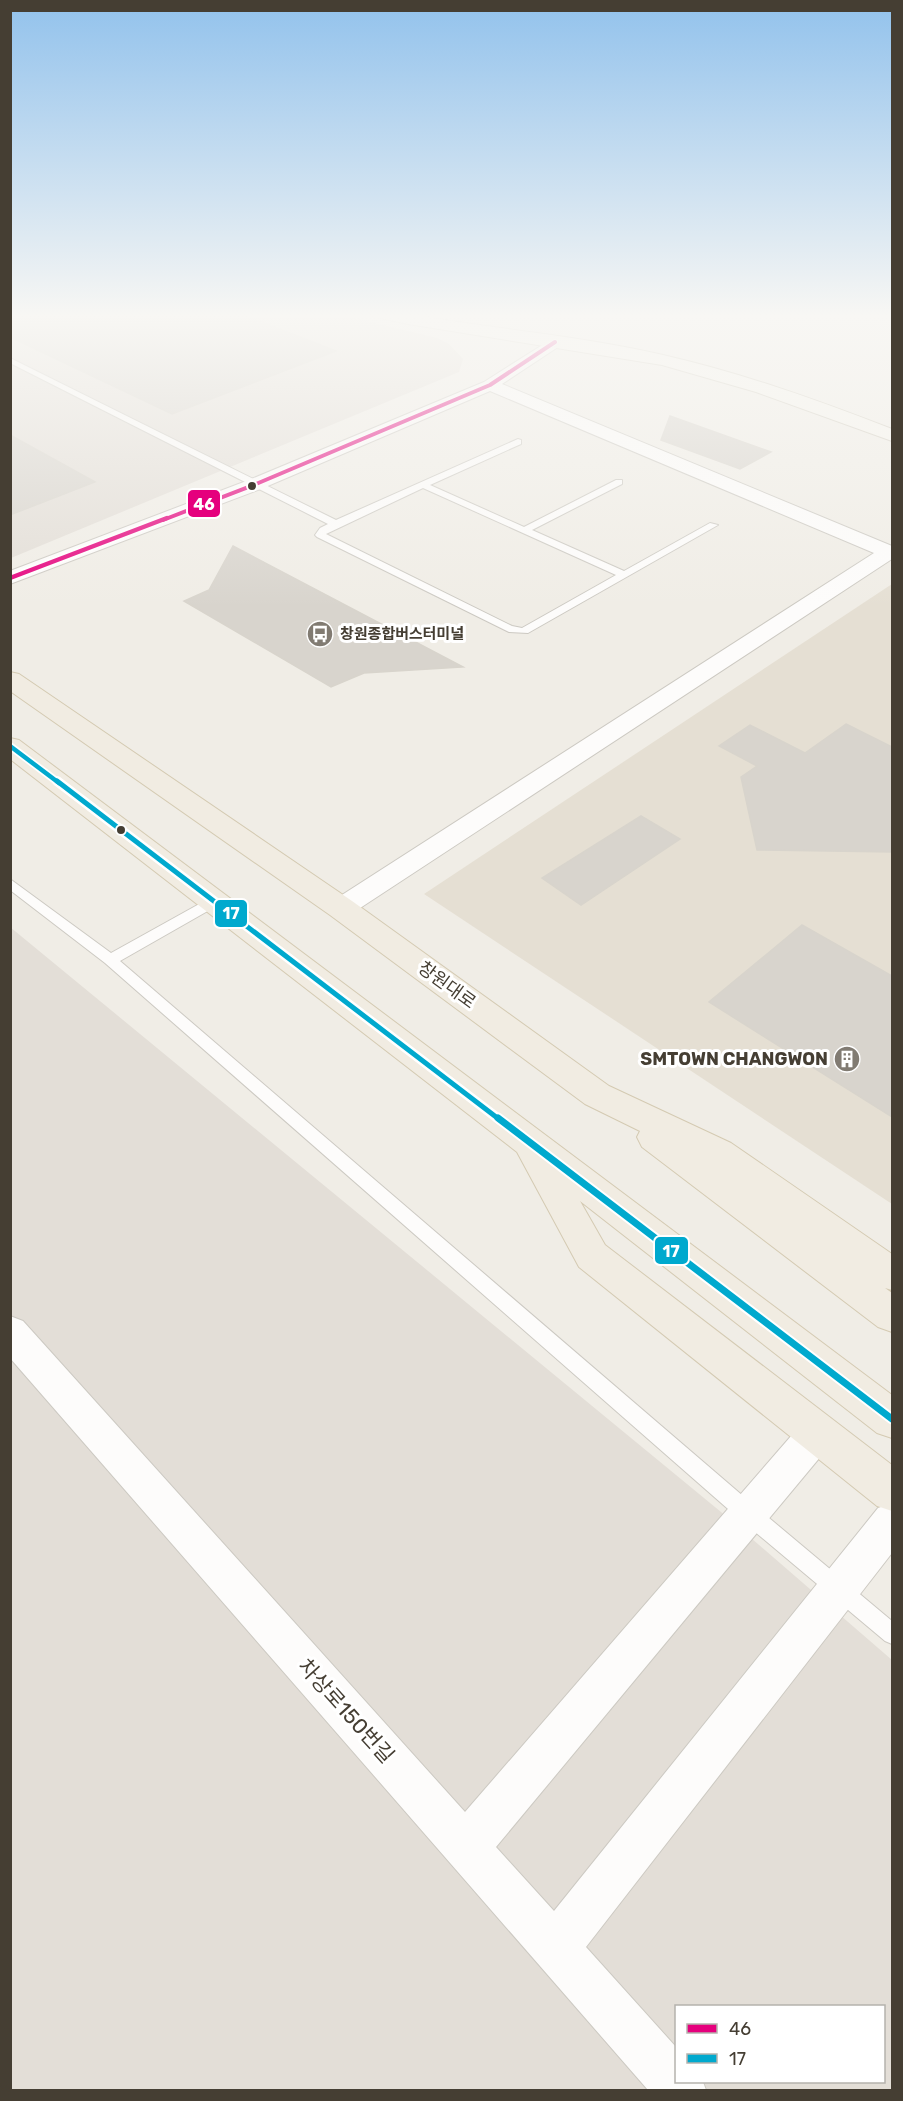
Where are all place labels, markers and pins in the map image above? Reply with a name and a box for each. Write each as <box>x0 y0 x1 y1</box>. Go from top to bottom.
unlabelled marker <box>246 480 258 492</box>
bus stop icon: 창원종합버스터미널 <box>305 619 335 649</box>
place label: 창원종합버스터미널 <box>340 625 464 643</box>
unlabelled marker <box>115 824 127 836</box>
building icon: SMTOWN CHANGWON <box>832 1044 862 1074</box>
place label: SMTOWN CHANGWON <box>640 1048 828 1070</box>

